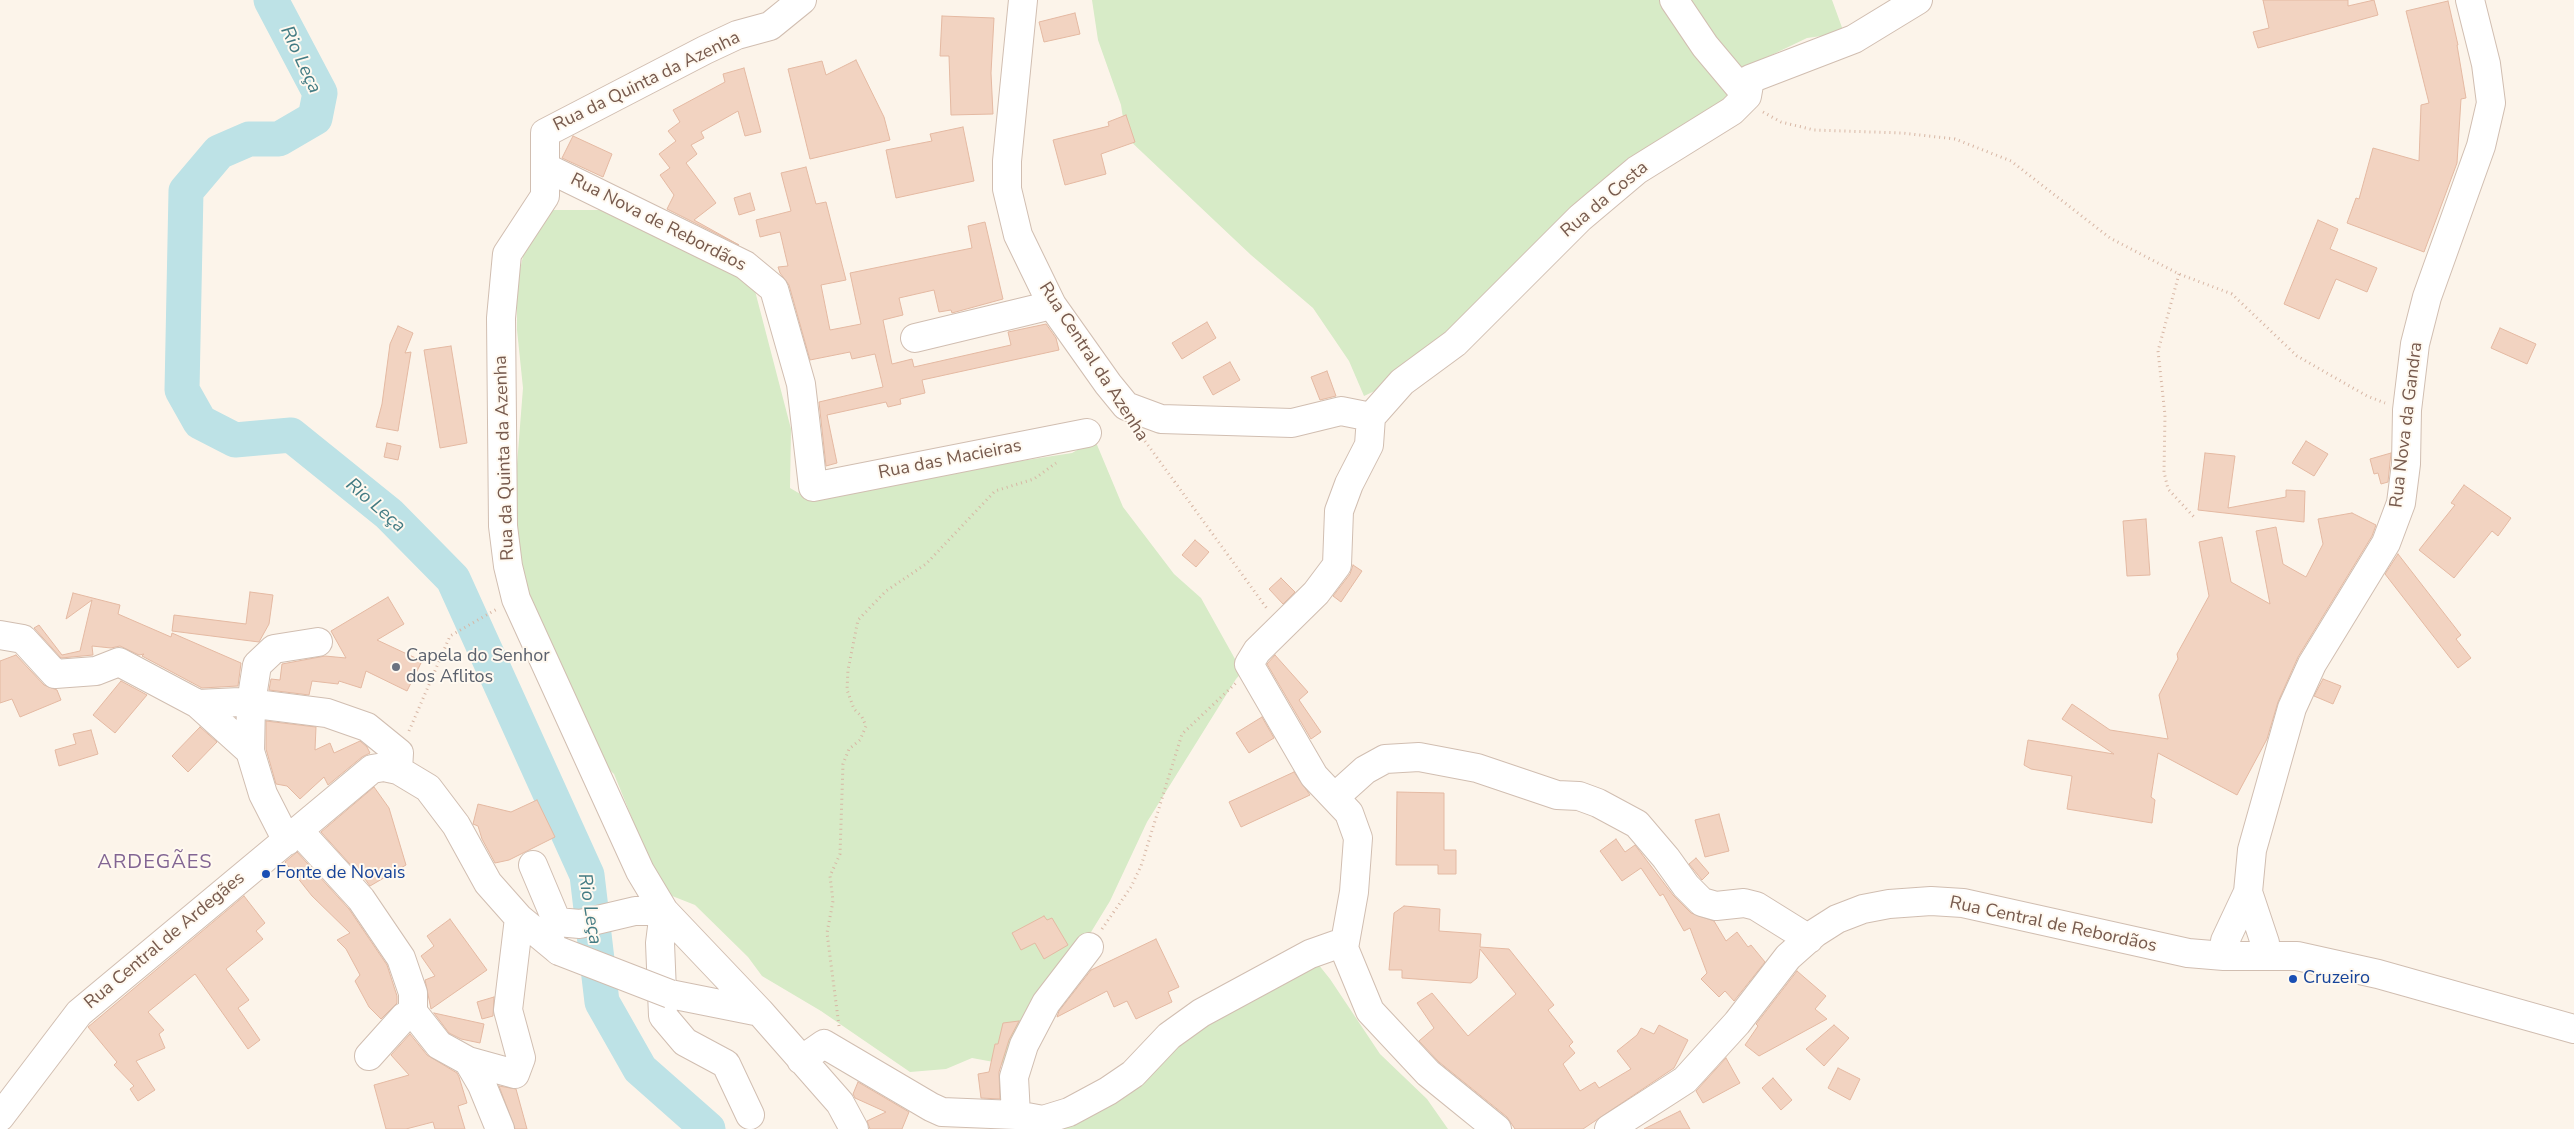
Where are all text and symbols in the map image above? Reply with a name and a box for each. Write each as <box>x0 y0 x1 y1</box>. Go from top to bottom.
water label: Rio Leça <box>275 23 325 97</box>
street label: Rua da Quinta da Azenha <box>550 27 744 137</box>
street label: Rua da Costa <box>1557 157 1653 243</box>
street label: Rua Nova de Rebordãos <box>566 169 750 277</box>
street label: Rua Central da Azenha <box>1034 278 1152 446</box>
street label: Rua Nova da Gandra <box>2386 341 2428 509</box>
street label: Rua da Quinta da Azenha <box>491 355 519 561</box>
street label: Rua das Macieiras <box>877 436 1023 484</box>
water label: Rio Leça <box>340 474 410 538</box>
place label: Capela do Senhor dos Aflitos <box>406 646 550 689</box>
marker: Capela do Senhor dos Aflitos <box>390 661 402 673</box>
district label: ARDEGÃES <box>96 851 214 875</box>
place label: Fonte de Novais <box>276 863 406 885</box>
street label: Rua Central de Ardegães <box>81 868 249 1014</box>
marker: Fonte de Novais <box>260 868 272 880</box>
water label: Rio Leça <box>572 872 606 946</box>
street label: Rua Central de Rebordãos <box>1947 892 2159 958</box>
place label: Cruzeiro <box>2303 968 2370 990</box>
marker: Cruzeiro <box>2287 973 2299 985</box>

